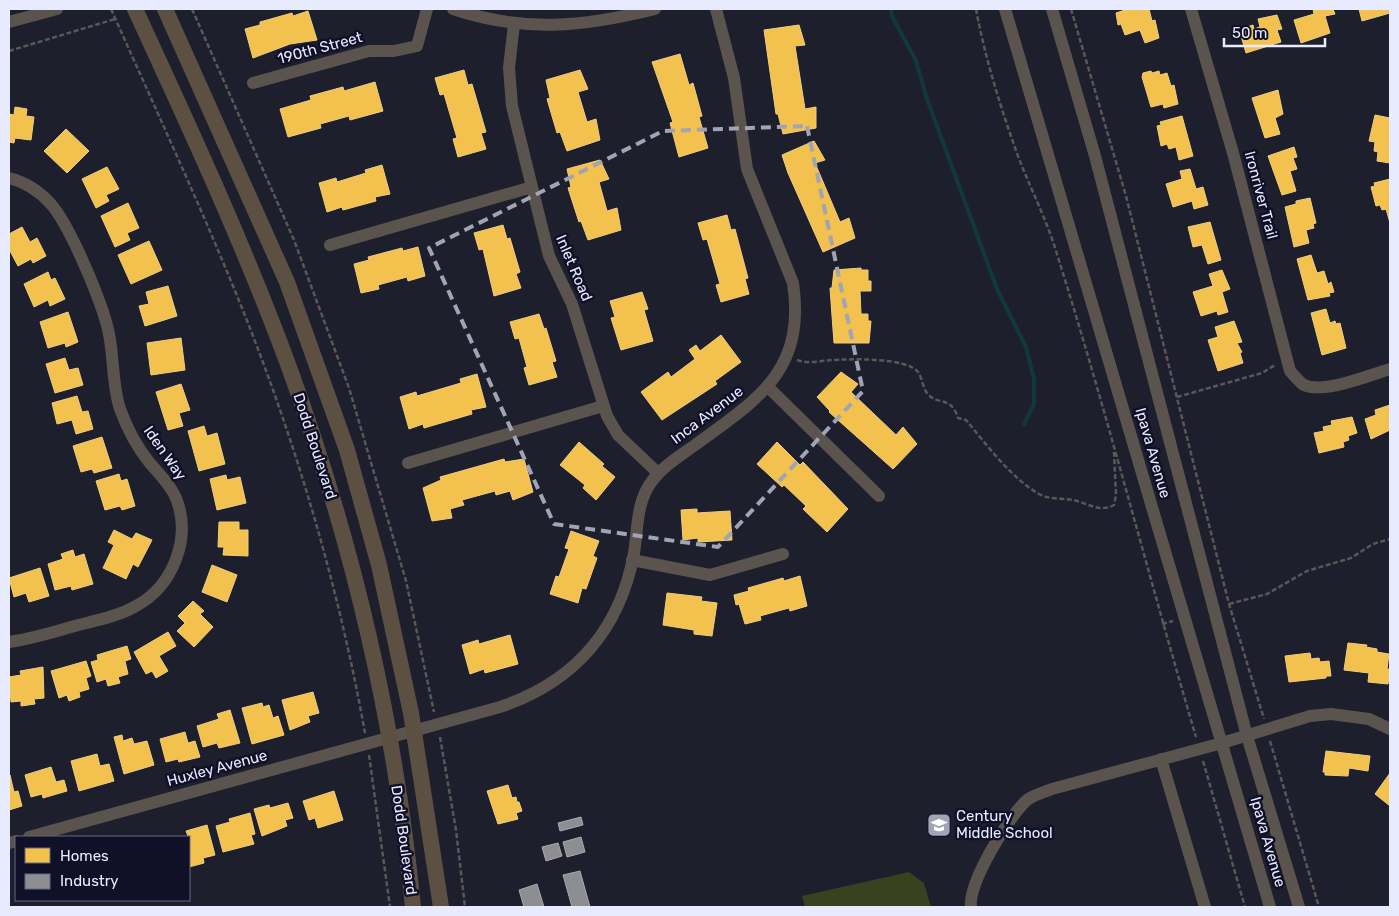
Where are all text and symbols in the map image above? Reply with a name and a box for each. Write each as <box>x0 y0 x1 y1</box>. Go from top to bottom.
scale bar <box>1224 15 1325 47</box>
text: 50 m <box>1232 24 1267 42</box>
street label: 190th Street <box>276 28 364 68</box>
street label: Ironriver Trail <box>1241 149 1281 241</box>
street label: Inlet Road <box>552 232 596 304</box>
street label: Inca Avenue <box>667 382 747 448</box>
street label: Dodd Boulevard <box>289 391 341 501</box>
street label: Ipava Avenue <box>1131 406 1175 500</box>
street label: Iden Way <box>140 422 190 484</box>
street label: Huxley Avenue <box>165 746 269 790</box>
street label: Dodd Boulevard <box>387 784 421 896</box>
street label: Ipava Avenue <box>1246 795 1290 889</box>
place label: Century Middle School <box>956 807 1053 842</box>
school or university icon: Century Middle School <box>926 812 952 838</box>
legend <box>15 836 190 901</box>
text: Homes <box>60 847 109 865</box>
text: Industry <box>60 872 119 890</box>

